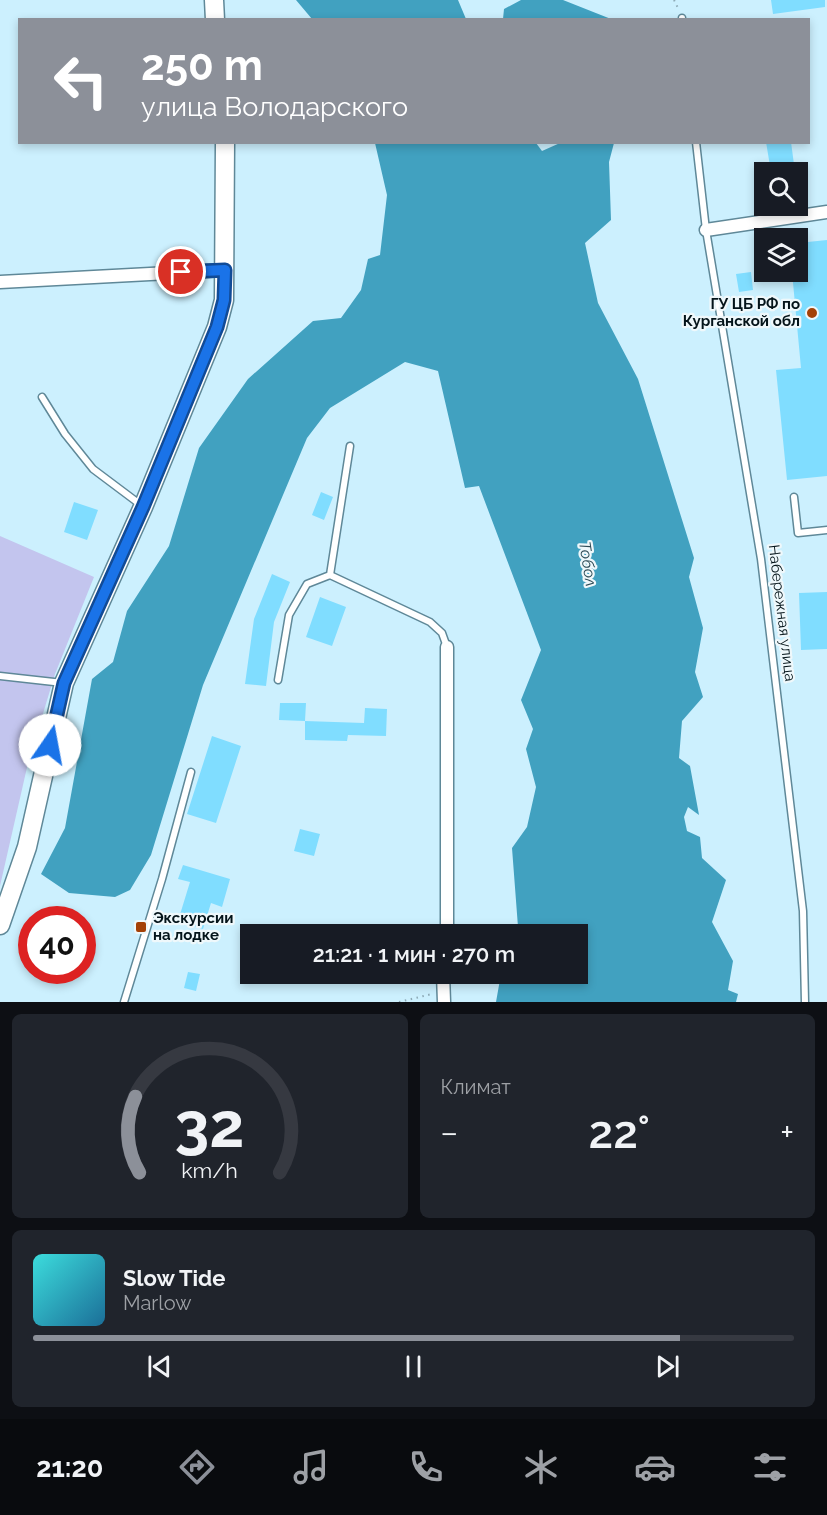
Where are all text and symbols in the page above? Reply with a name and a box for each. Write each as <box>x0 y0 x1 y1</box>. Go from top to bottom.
text: 250 m <box>141 41 263 90</box>
icon: left <box>42 42 120 120</box>
text: улица Володарского <box>141 91 408 122</box>
map controls <box>754 162 808 282</box>
button: search <box>754 162 808 216</box>
button: layers <box>754 228 808 282</box>
pin <box>155 246 206 297</box>
icon: arrive <box>164 255 197 288</box>
place label: ГУ ЦБ РФ по Курганской обл <box>683 295 800 330</box>
marker: ГУ ЦБ РФ по Курганской обл <box>805 306 819 320</box>
water label: Тобол <box>575 540 601 588</box>
street label: Набережная улица <box>765 544 799 682</box>
position arrow <box>18 713 82 777</box>
speed limit sign: 40 <box>18 906 96 984</box>
place label: Экскурсии на лодке <box>153 909 233 944</box>
marker: Экскурсии на лодке <box>134 920 148 934</box>
text: 21:21 · 1 мин · 270 m <box>313 941 515 967</box>
text: Климат <box>441 1075 511 1099</box>
text: 32 <box>175 1088 245 1162</box>
text: 22° <box>589 1106 650 1159</box>
text: − <box>441 1113 458 1152</box>
text: + <box>780 1113 794 1152</box>
text: km/h <box>181 1158 238 1183</box>
text: Slow Tide <box>123 1265 225 1291</box>
text: Marlow <box>123 1291 192 1315</box>
icon: previous <box>143 1350 176 1383</box>
icon: pause <box>397 1350 430 1383</box>
icon: next <box>651 1350 684 1383</box>
icon: directions <box>176 1446 218 1488</box>
icon: music <box>290 1446 332 1488</box>
icon: phone <box>405 1446 447 1488</box>
icon: climate <box>520 1446 562 1488</box>
icon: car <box>634 1446 676 1488</box>
icon: filters <box>749 1446 791 1488</box>
text: 21:20 <box>36 1452 103 1483</box>

